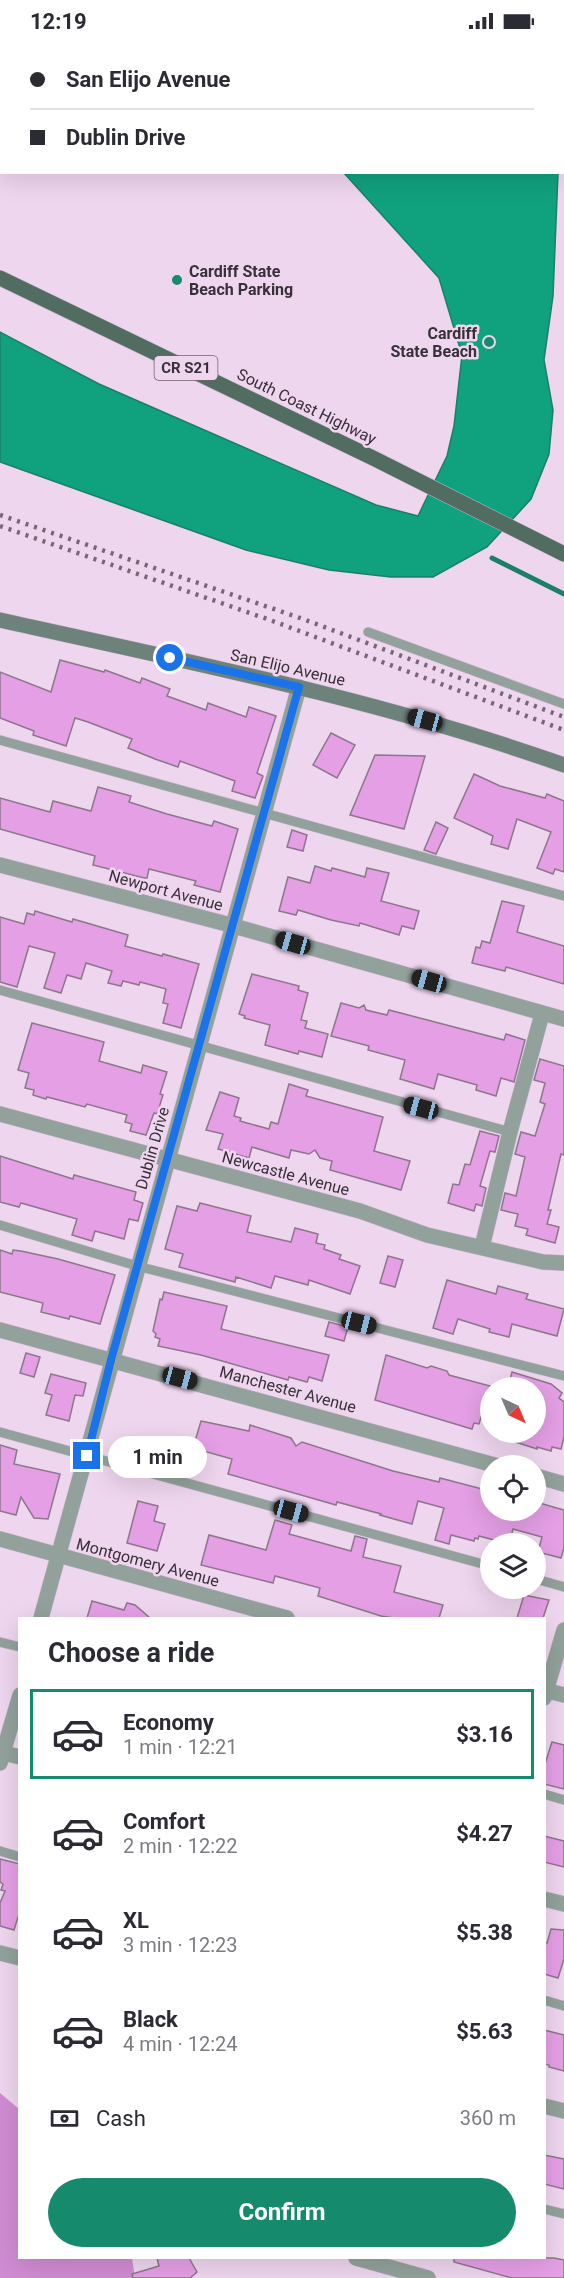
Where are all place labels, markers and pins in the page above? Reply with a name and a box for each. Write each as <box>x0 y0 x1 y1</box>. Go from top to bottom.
place label: Cardiff State Beach Parking <box>189 262 293 299</box>
marker: Cardiff State Beach Parking <box>170 273 184 287</box>
place label: Cardiff State Beach <box>390 324 477 361</box>
marker: Cardiff State Beach <box>482 335 496 349</box>

